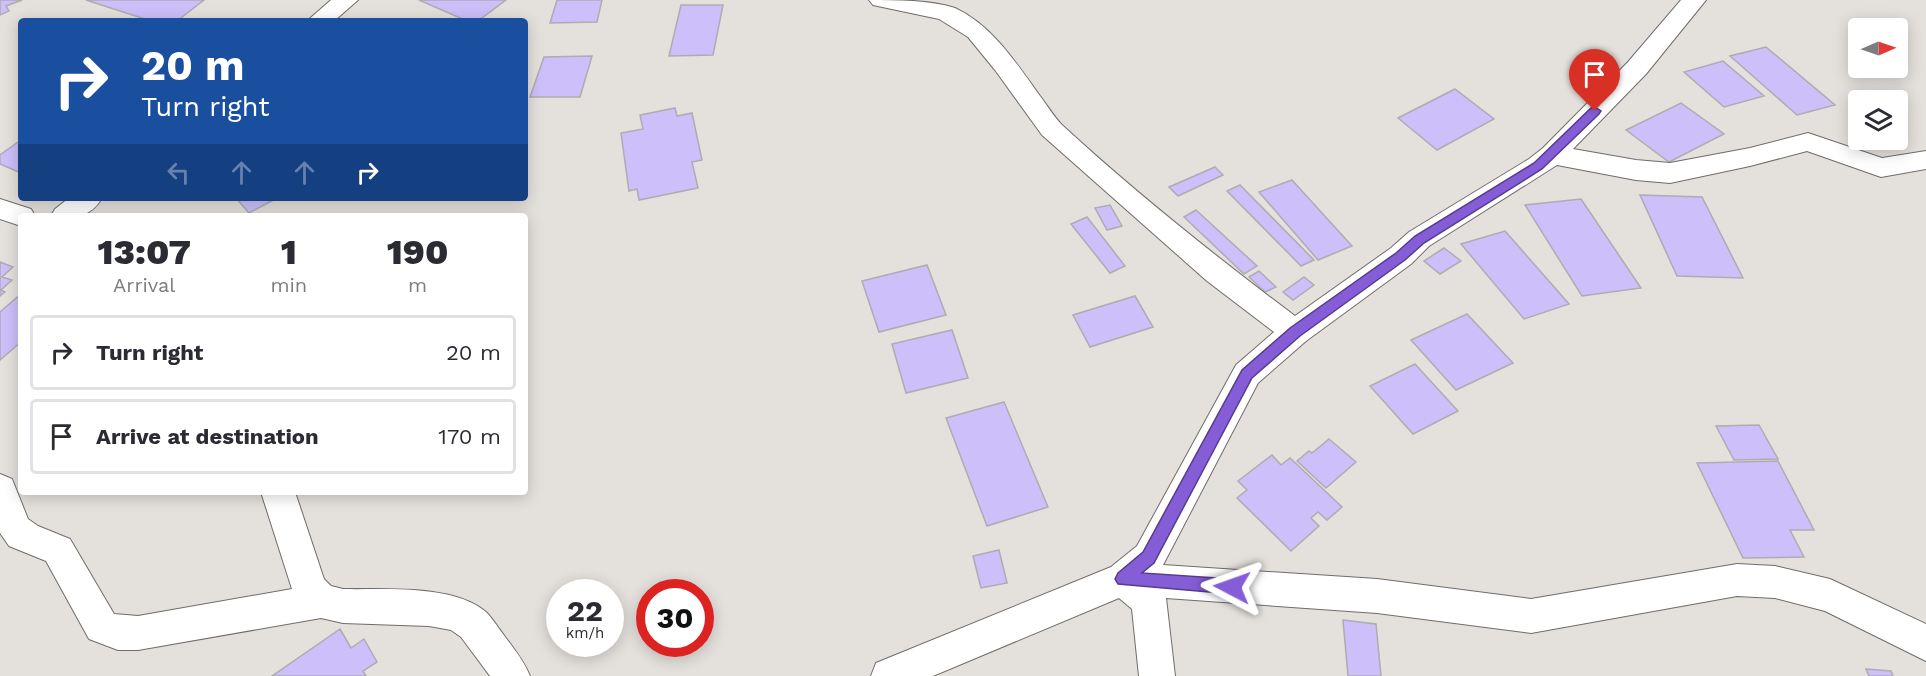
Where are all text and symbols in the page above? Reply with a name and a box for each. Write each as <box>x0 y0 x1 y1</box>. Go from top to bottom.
north arrow <box>1848 18 1908 78</box>
map controls <box>1848 18 1908 150</box>
text: 20 m <box>141 41 245 90</box>
icon: right <box>42 42 120 120</box>
pin <box>1569 49 1620 111</box>
icon: arrive <box>1578 58 1611 91</box>
button: layers <box>1848 90 1908 150</box>
text: Turn right <box>141 91 270 123</box>
icon: left <box>162 156 195 189</box>
icon: ahead <box>225 156 258 189</box>
icon: ahead <box>288 156 321 189</box>
icon: right <box>351 156 384 189</box>
text: 13:07 <box>98 231 191 273</box>
text: 1 <box>281 231 297 273</box>
text: 190 <box>387 231 448 273</box>
text: Arrival <box>113 273 175 297</box>
text: min <box>270 273 307 297</box>
text: m <box>408 273 427 297</box>
icon: right <box>45 336 78 369</box>
text: Turn right <box>96 340 203 365</box>
text: 20 m <box>446 340 501 365</box>
icon: arrive <box>45 420 78 453</box>
text: Arrive at destination <box>96 424 319 449</box>
text: 170 m <box>438 424 501 449</box>
position arrow <box>1200 555 1264 619</box>
speed limit sign: 30 <box>636 579 714 657</box>
text: 22 <box>567 593 603 628</box>
text: km/h <box>566 624 604 642</box>

